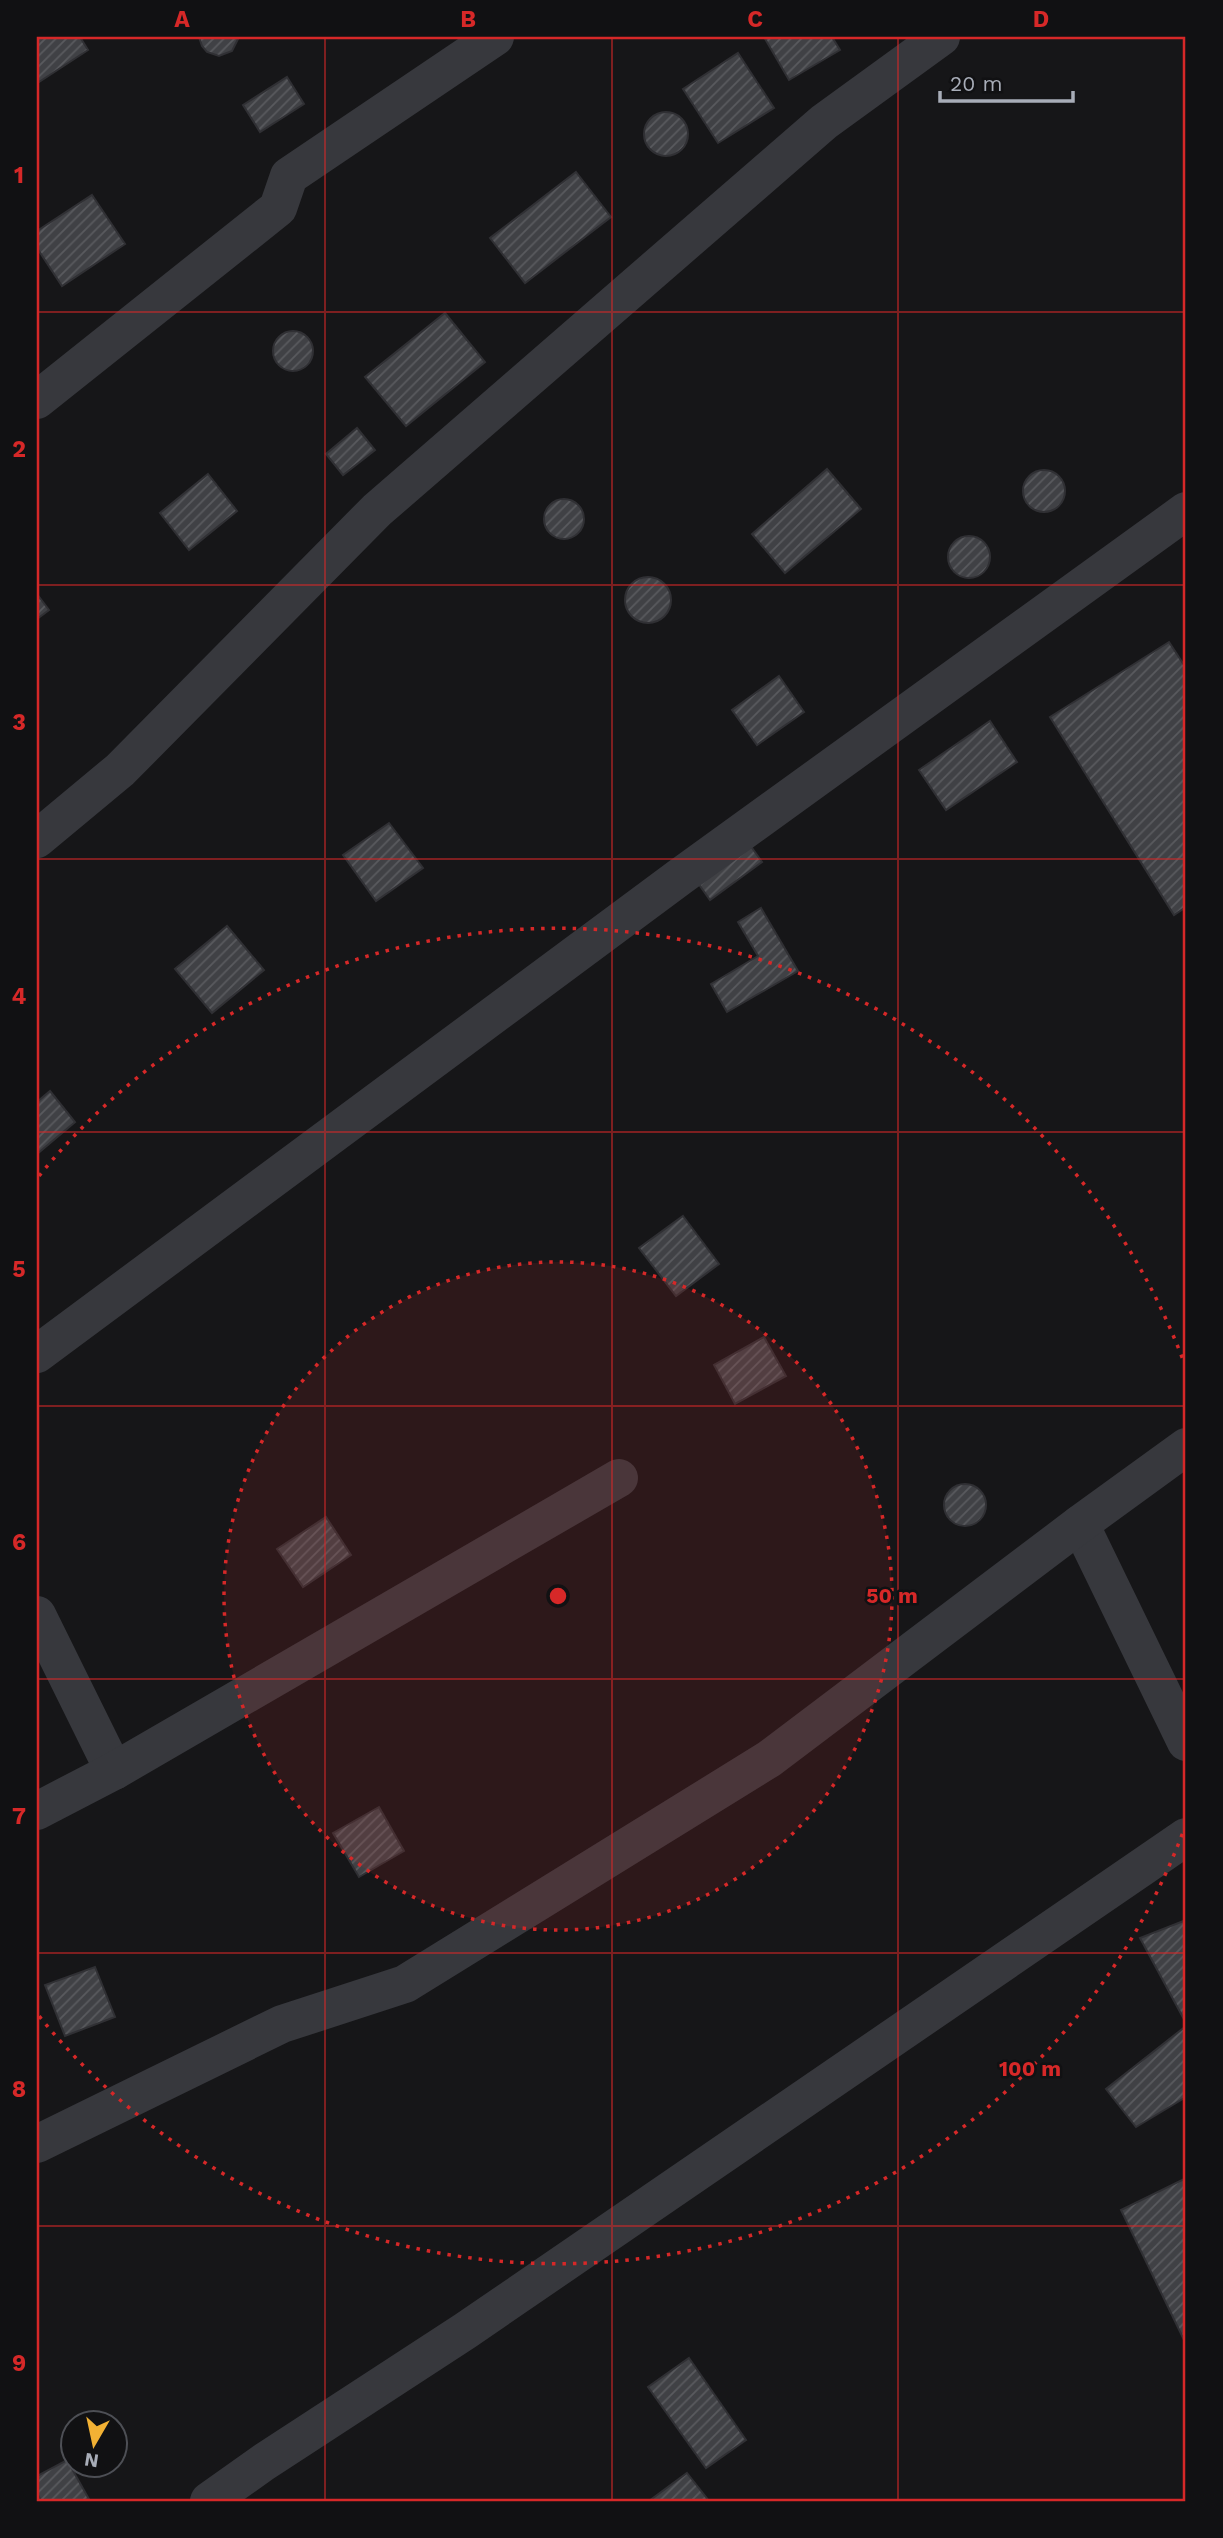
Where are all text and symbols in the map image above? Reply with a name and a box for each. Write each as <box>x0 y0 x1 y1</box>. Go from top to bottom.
text: A <box>174 6 190 33</box>
text: B <box>460 6 476 33</box>
text: C <box>747 6 763 33</box>
text: D <box>1033 6 1049 33</box>
scale bar <box>940 60 1072 104</box>
text: 20 m <box>950 71 1002 96</box>
text: 1 <box>14 162 24 189</box>
text: 2 <box>12 436 26 463</box>
text: 3 <box>12 709 26 736</box>
text: 4 <box>12 983 27 1010</box>
text: 5 <box>12 1256 26 1283</box>
text: 6 <box>12 1529 26 1556</box>
text: 50 m <box>866 1583 918 1608</box>
centre of rings <box>546 1584 570 1608</box>
text: 7 <box>12 1803 26 1830</box>
text: 100 m <box>999 2056 1061 2081</box>
text: 8 <box>12 2076 26 2103</box>
text: 9 <box>12 2350 26 2377</box>
north arrow <box>60 2408 130 2478</box>
text: N <box>83 2448 100 2473</box>

